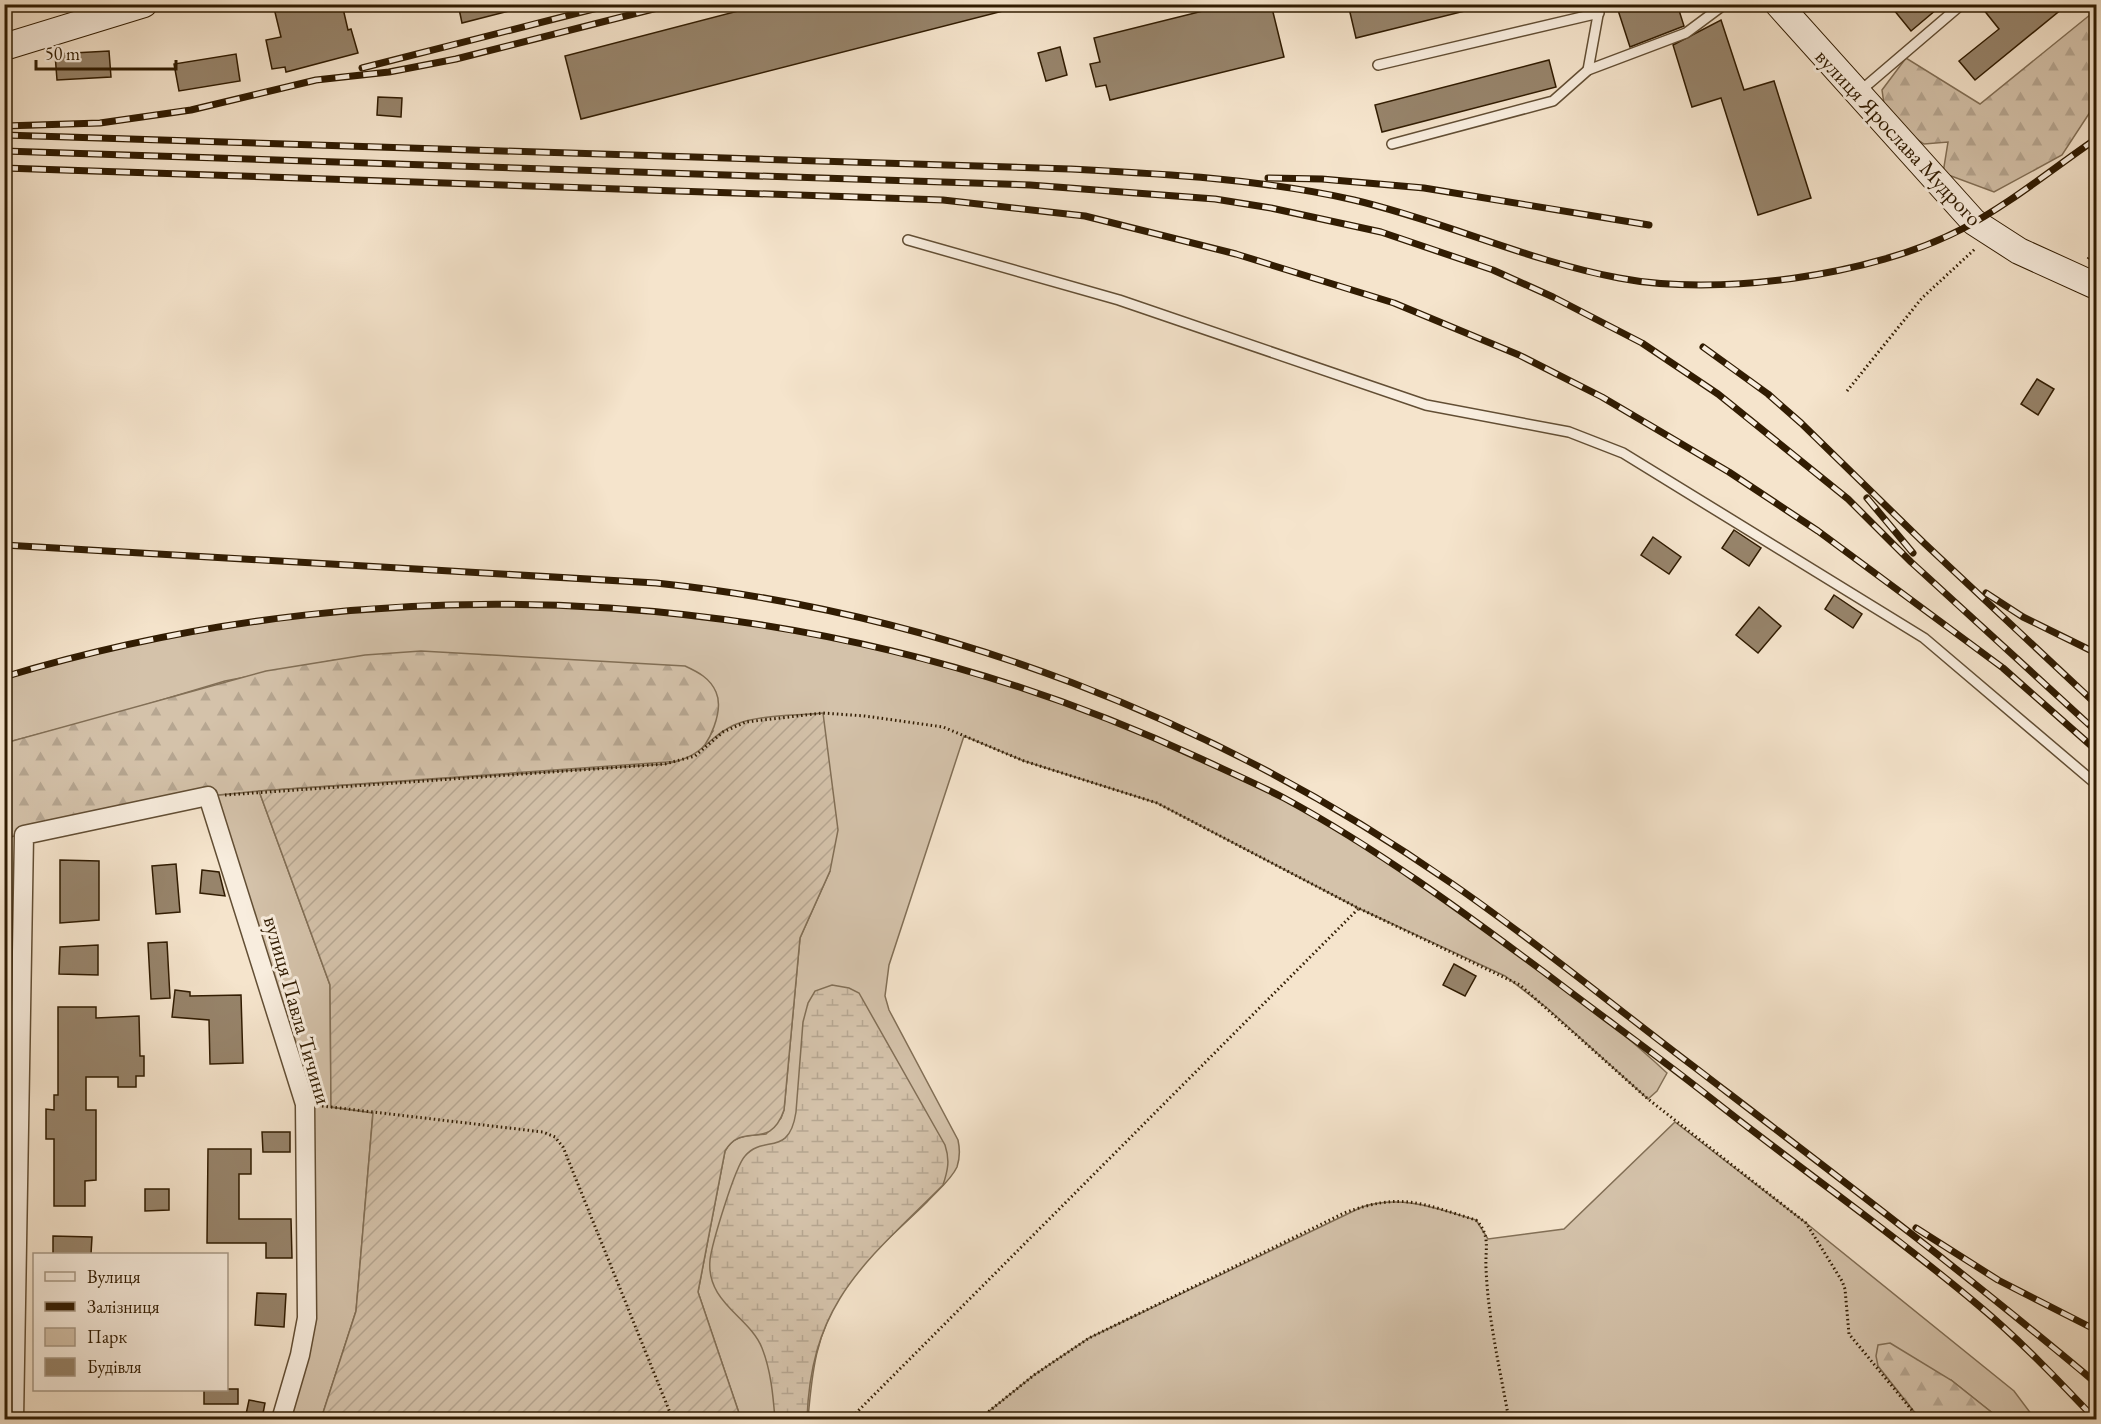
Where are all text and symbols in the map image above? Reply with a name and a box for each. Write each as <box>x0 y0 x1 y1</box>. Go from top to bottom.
scale bar <box>36 33 176 71</box>
text: 50 m <box>45 42 80 65</box>
street label: вулиця Ярослава Мудрого <box>1809 43 1988 232</box>
street label: вулиця Павла Тичини <box>257 913 338 1108</box>
legend <box>33 1253 228 1391</box>
text: Вулиця <box>87 1265 140 1288</box>
text: Залізниця <box>87 1295 160 1318</box>
text: Парк <box>87 1325 127 1348</box>
text: Будівля <box>87 1355 142 1378</box>

